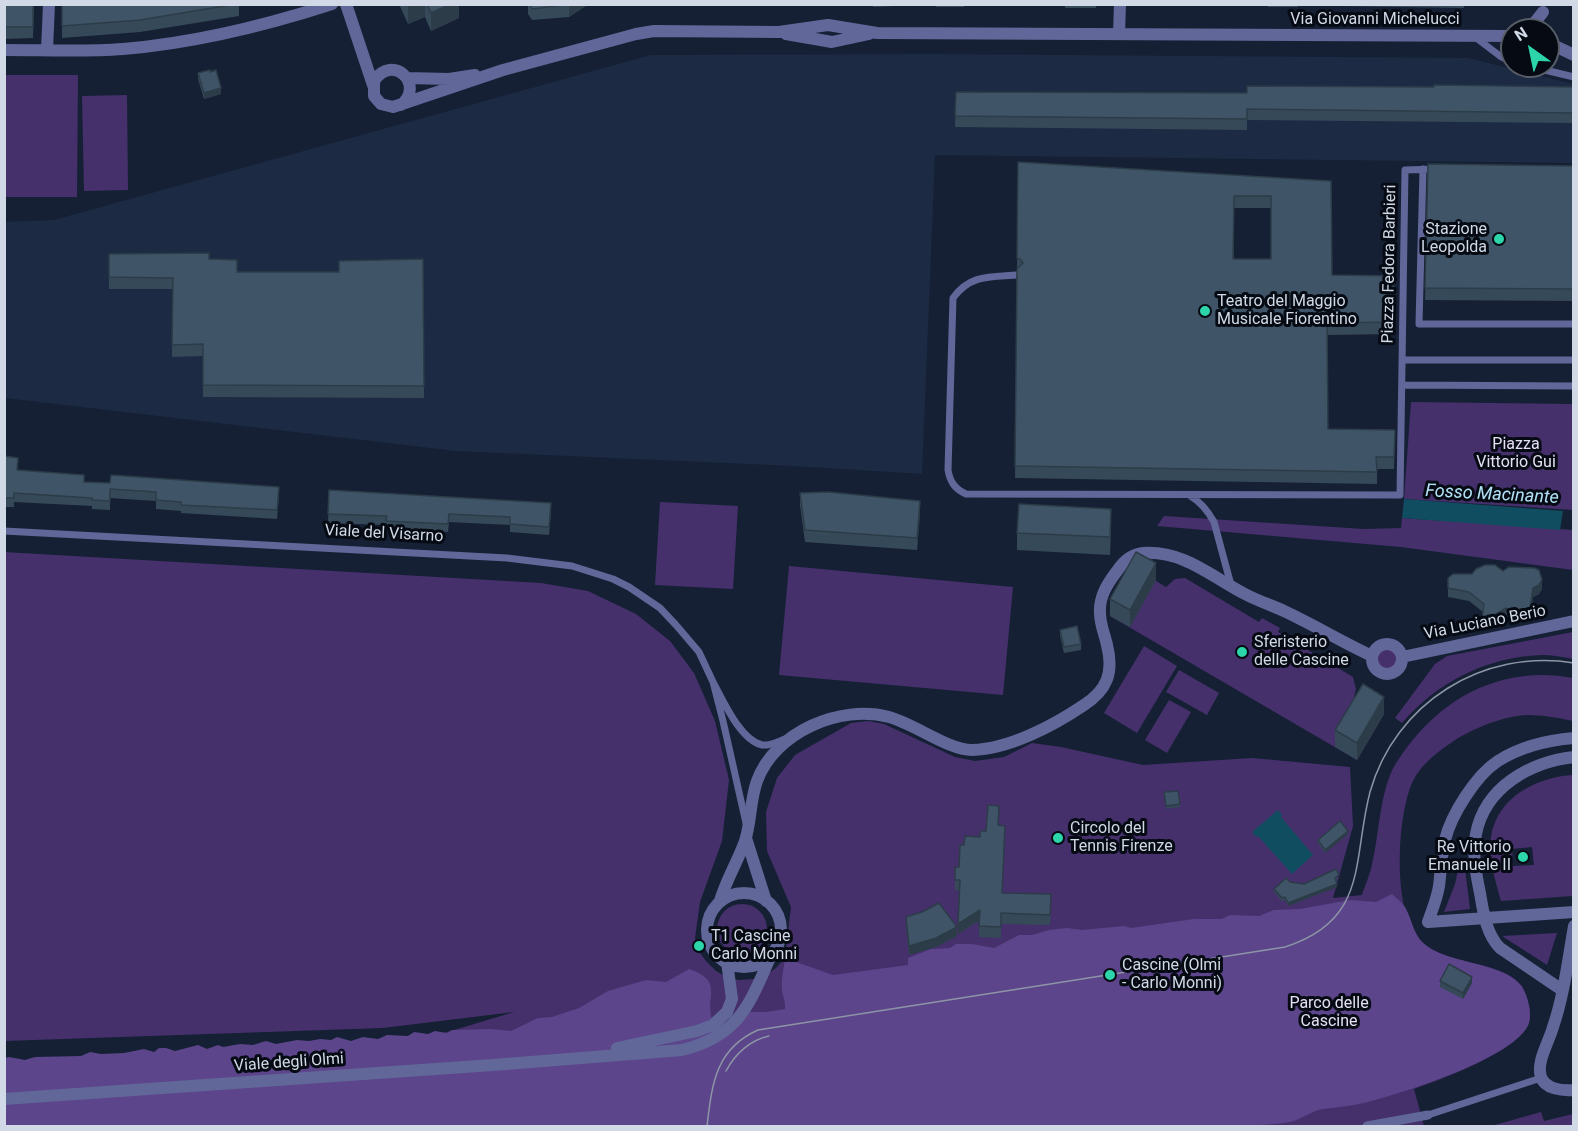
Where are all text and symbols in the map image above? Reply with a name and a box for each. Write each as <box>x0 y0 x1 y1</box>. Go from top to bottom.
street label: Via Giovanni Michelucci <box>1290 10 1460 30</box>
north arrow <box>1500 18 1560 78</box>
text: N <box>1511 23 1531 45</box>
street label: Piazza Fedora Barbieri <box>1379 184 1401 344</box>
place label: Stazione Leopolda <box>1421 220 1487 258</box>
marker: Stazione Leopolda <box>1492 232 1506 246</box>
place label: Teatro del Maggio Musicale Fiorentino <box>1217 292 1357 330</box>
marker: Teatro del Maggio Musicale Fiorentino <box>1198 304 1212 318</box>
park label: Piazza Vittorio Gui <box>1476 435 1556 473</box>
water label: Fosso Macinante <box>1425 481 1559 509</box>
street label: Viale del Visarno <box>324 521 444 547</box>
street label: Via Luciano Berio <box>1422 602 1548 644</box>
place label: Sferisterio delle Cascine <box>1254 633 1349 671</box>
marker: Sferisterio delle Cascine <box>1235 645 1249 659</box>
place label: Circolo del Tennis Firenze <box>1070 819 1173 857</box>
marker: Circolo del Tennis Firenze <box>1051 831 1065 845</box>
place label: Re Vittorio Emanuele II <box>1428 838 1511 876</box>
marker: Re Vittorio Emanuele II <box>1516 850 1530 864</box>
place label: T1 Cascine Carlo Monni <box>711 927 797 965</box>
marker: T1 Cascine Carlo Monni <box>692 939 706 953</box>
place label: Cascine (Olmi - Carlo Monni) <box>1122 956 1222 994</box>
marker: Cascine (Olmi - Carlo Monni) <box>1103 968 1117 982</box>
park label: Parco delle Cascine <box>1289 994 1369 1032</box>
street label: Viale degli Olmi <box>233 1050 345 1076</box>

